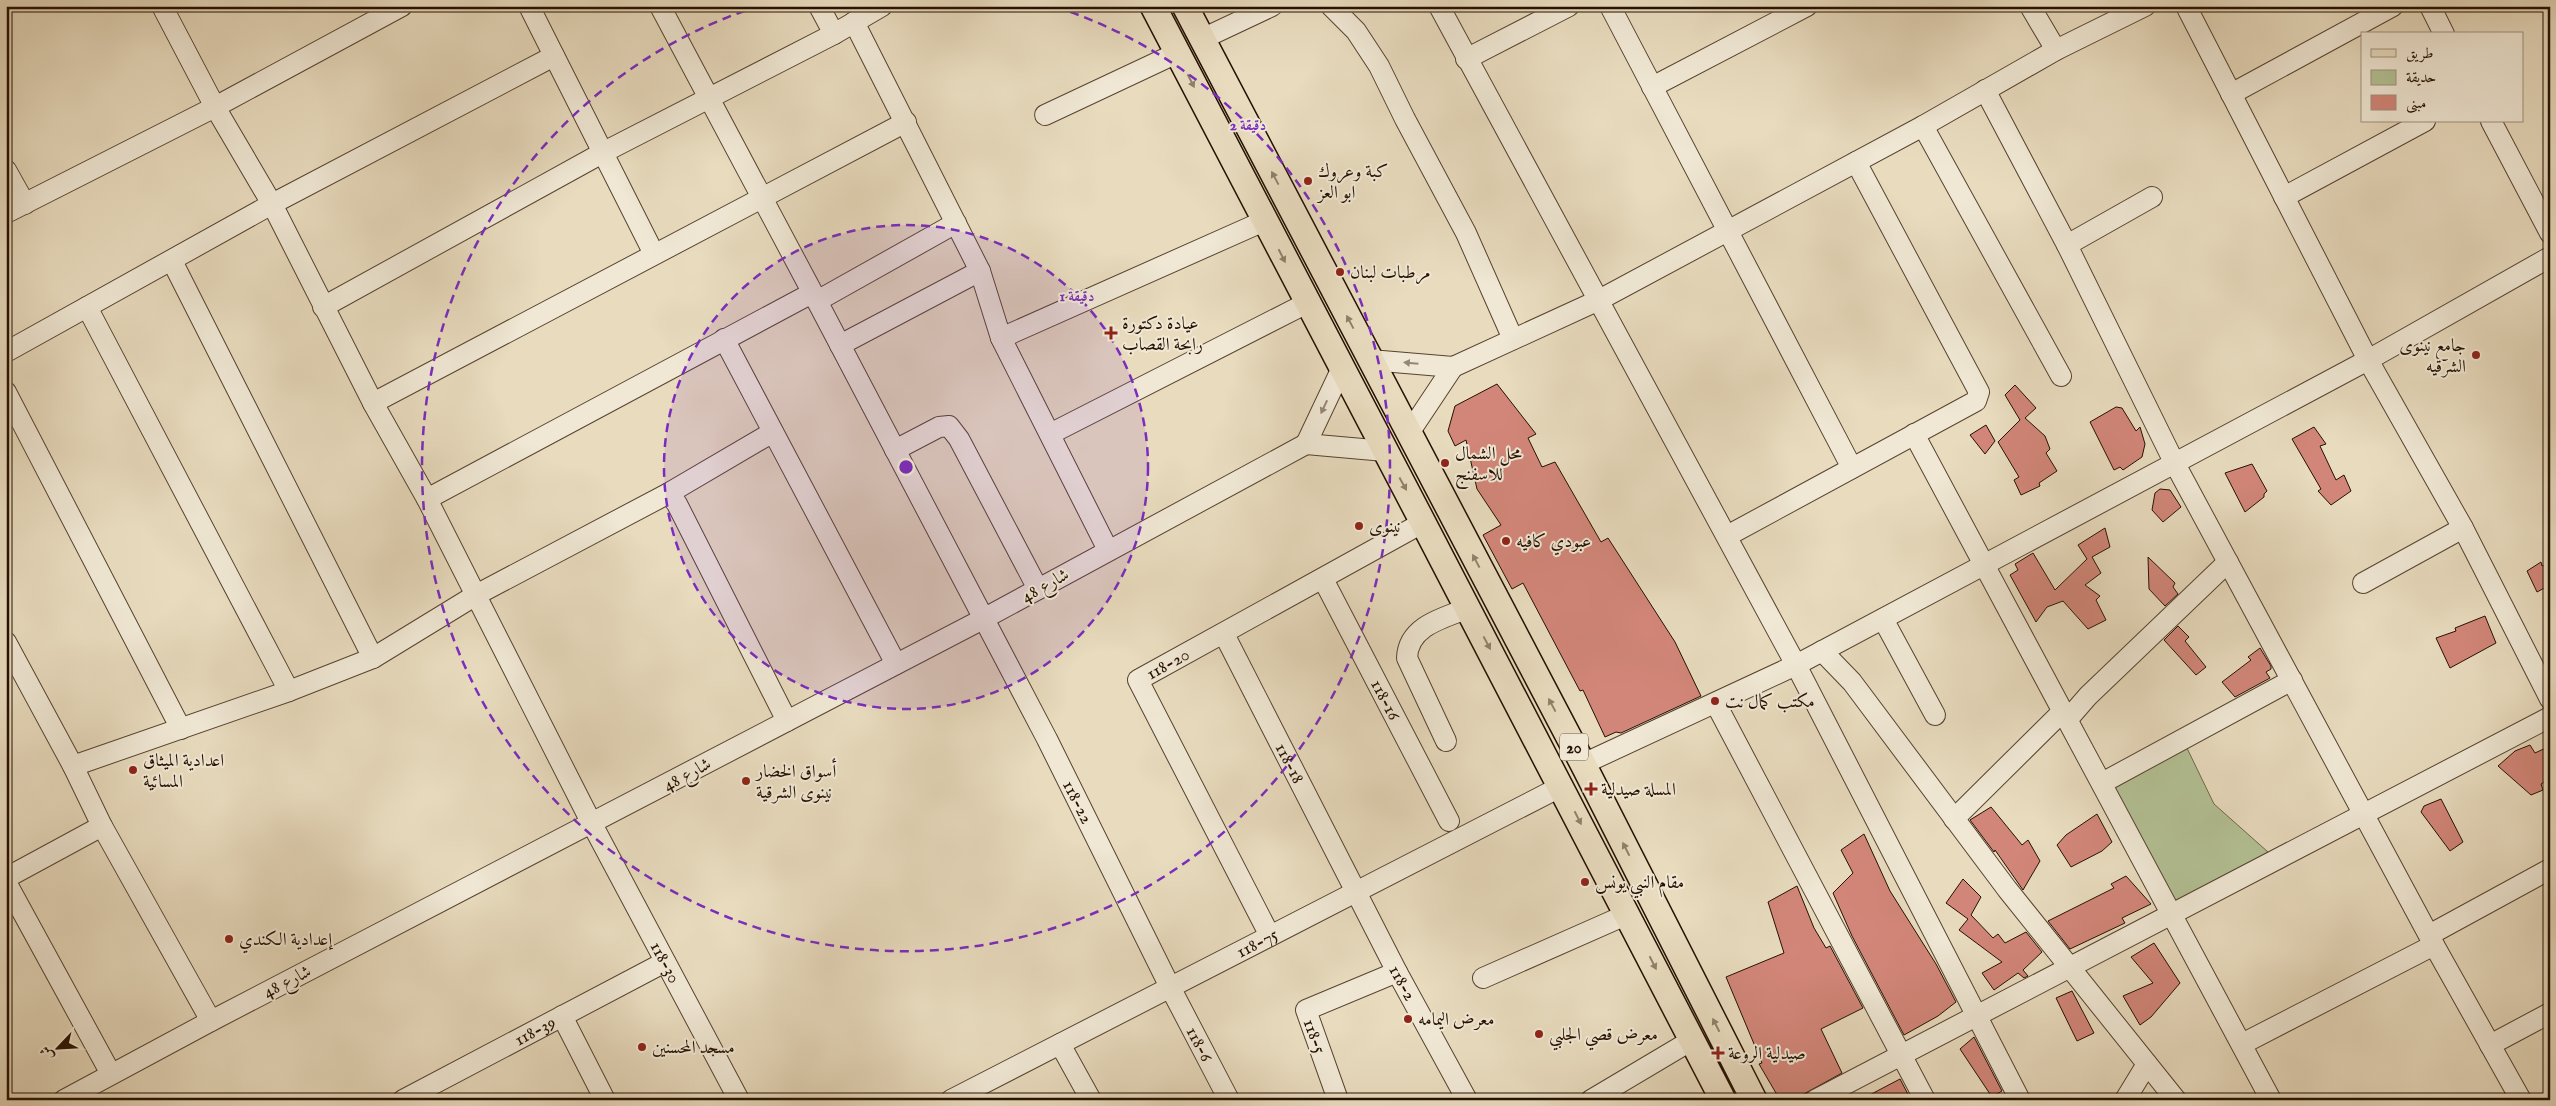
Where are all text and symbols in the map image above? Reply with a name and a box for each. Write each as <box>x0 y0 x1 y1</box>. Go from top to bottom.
legend <box>2361 32 2524 122</box>
text: طريق <box>2406 44 2433 63</box>
text: حديقة <box>2406 68 2436 87</box>
one-way arrow <box>1187 73 1195 88</box>
text: مبنى <box>2406 94 2426 114</box>
text: 2 دقيقة <box>1230 116 1266 135</box>
place label: كبة وعروك ابو العز <box>1316 161 1388 205</box>
one-way arrow <box>1271 171 1279 186</box>
marker: كبة وعروك ابو العز <box>1302 175 1314 187</box>
one-way arrow <box>1278 249 1286 263</box>
place label: مرطبات لبنان <box>1350 262 1430 285</box>
marker: مرطبات لبنان <box>1334 266 1346 278</box>
text: 1 دقيقة <box>1059 287 1095 306</box>
place label: عيادة دكتورة رابحة القصاب <box>1122 313 1203 357</box>
one-way arrow <box>1346 315 1354 330</box>
marker: عيادة دكتورة رابحة القصاب <box>1104 326 1118 340</box>
place label: جامع نينوى الشرقيه <box>2399 335 2466 379</box>
marker: جامع نينوى الشرقيه <box>2470 349 2482 361</box>
one-way arrow <box>1403 359 1419 367</box>
one-way arrow <box>1319 400 1327 414</box>
place label: محل الشمال للاسفنج <box>1455 443 1522 490</box>
marker: محل الشمال للاسفنج <box>1439 457 1451 469</box>
centre of rings <box>897 458 915 476</box>
one-way arrow <box>1399 477 1407 491</box>
place label: نينوى <box>1369 516 1401 539</box>
marker: نينوى <box>1353 520 1365 532</box>
place label: عبودي كافيه <box>1516 531 1591 556</box>
marker: عبودي كافيه <box>1500 535 1512 547</box>
one-way arrow <box>1472 554 1480 568</box>
street label: شارع 48 <box>1018 564 1075 611</box>
one-way arrow <box>1483 636 1491 650</box>
street label: 118-20 <box>1143 644 1194 686</box>
street label: 118-16 <box>1364 676 1405 725</box>
place label: مكتب كمال نت <box>1725 691 1815 714</box>
marker: مكتب كمال نت <box>1709 695 1721 707</box>
one-way arrow <box>1548 697 1556 712</box>
road number: 20 <box>1560 734 1588 760</box>
street label: 118-18 <box>1269 740 1309 788</box>
place label: اعدادية الميثاق المسائية <box>143 750 224 794</box>
street label: شارع 48 <box>660 753 717 799</box>
place label: أسواق الخضار نينوى الشرقية <box>754 758 837 805</box>
marker: اعدادية الميثاق المسائية <box>127 764 139 776</box>
marker: أسواق الخضار نينوى الشرقية <box>740 775 752 787</box>
street label: 118-22 <box>1056 777 1097 828</box>
place label: المسلة صيدلية <box>1601 779 1676 802</box>
marker: المسلة صيدلية <box>1585 783 1597 795</box>
one-way arrow <box>1574 811 1582 825</box>
one-way arrow <box>1622 842 1630 856</box>
place label: مقام النبي يونس <box>1595 872 1684 899</box>
marker: مقام النبي يونس <box>1579 876 1591 888</box>
street label: 118-75 <box>1233 924 1283 964</box>
place label: إعدادية الكندي <box>239 929 333 954</box>
marker: إعدادية الكندي <box>223 933 235 945</box>
street label: 118-30 <box>644 938 685 988</box>
one-way arrow <box>1649 956 1657 970</box>
street label: شارع 48 <box>260 960 317 1006</box>
street label: 118-2 <box>1383 962 1421 1005</box>
place label: معرض اليمامه <box>1418 1009 1494 1032</box>
street label: 118-39 <box>511 1012 560 1052</box>
marker: معرض اليمامه <box>1402 1013 1414 1025</box>
street label: 118-5 <box>1297 1016 1331 1058</box>
one-way arrow <box>1712 1018 1720 1032</box>
street label: 118-6 <box>1180 1023 1217 1067</box>
north arrow <box>32 1024 82 1074</box>
place label: معرض قصي الجلبي <box>1549 1024 1658 1051</box>
marker: معرض قصي الجلبي <box>1533 1028 1545 1040</box>
place label: مسجد المحسنين <box>652 1037 735 1060</box>
marker: مسجد المحسنين <box>636 1041 648 1053</box>
text: ش <box>36 1043 58 1063</box>
place label: صيدلية الروعة <box>1728 1043 1806 1066</box>
marker: صيدلية الروعة <box>1712 1047 1724 1059</box>

